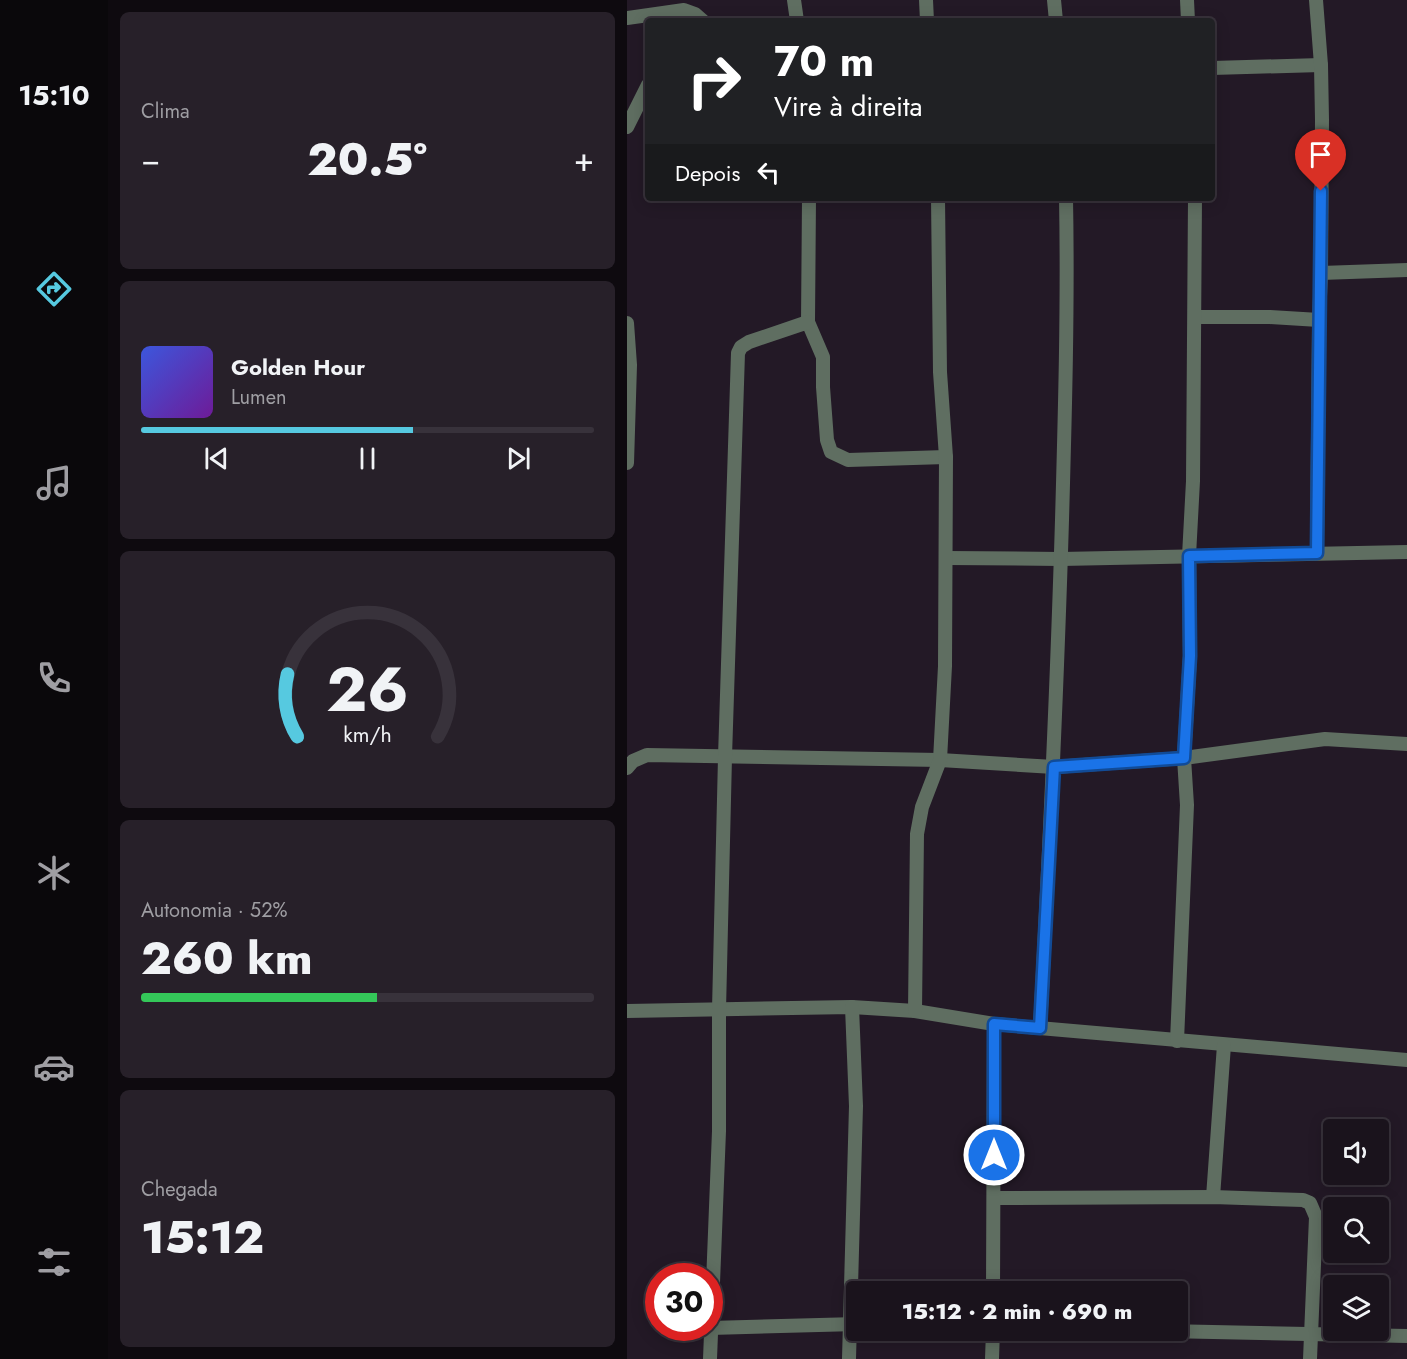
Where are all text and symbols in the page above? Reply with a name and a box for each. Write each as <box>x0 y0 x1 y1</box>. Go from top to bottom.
text: 70 m <box>774 31 874 92</box>
icon: right <box>675 42 753 120</box>
text: 15:10 <box>18 76 90 115</box>
text: Vire à direita <box>774 87 923 126</box>
text: Clima <box>141 97 190 126</box>
text: 20.5° <box>307 127 427 192</box>
pin <box>1295 129 1346 191</box>
text: − <box>141 136 160 183</box>
text: + <box>574 136 594 183</box>
icon: arrive <box>1304 138 1337 171</box>
icon: left <box>752 156 785 189</box>
text: Depois <box>675 157 740 189</box>
icon: directions <box>33 268 75 310</box>
text: Golden Hour <box>231 351 365 383</box>
text: Lumen <box>231 383 287 412</box>
icon: previous <box>200 442 233 475</box>
icon: pause <box>351 442 384 475</box>
icon: next <box>502 442 535 475</box>
icon: music <box>33 462 75 504</box>
text: 26 <box>326 644 409 734</box>
icon: phone <box>33 657 75 699</box>
text: km/h <box>343 719 392 750</box>
icon: climate <box>33 852 75 894</box>
text: Autonomia · 52% <box>141 896 288 925</box>
text: 260 km <box>141 926 312 991</box>
icon: car <box>33 1046 75 1088</box>
map controls <box>1323 1119 1389 1341</box>
button: sound <box>1323 1119 1389 1185</box>
position arrow <box>962 1123 1026 1187</box>
text: Chegada <box>141 1175 218 1204</box>
button: search <box>1323 1197 1389 1263</box>
text: 15:12 <box>141 1205 264 1270</box>
icon: filters <box>33 1241 75 1283</box>
speed limit sign: 30 <box>645 1263 723 1341</box>
button: layers <box>1323 1275 1389 1341</box>
text: 15:12 · 2 min · 690 m <box>902 1295 1132 1327</box>

